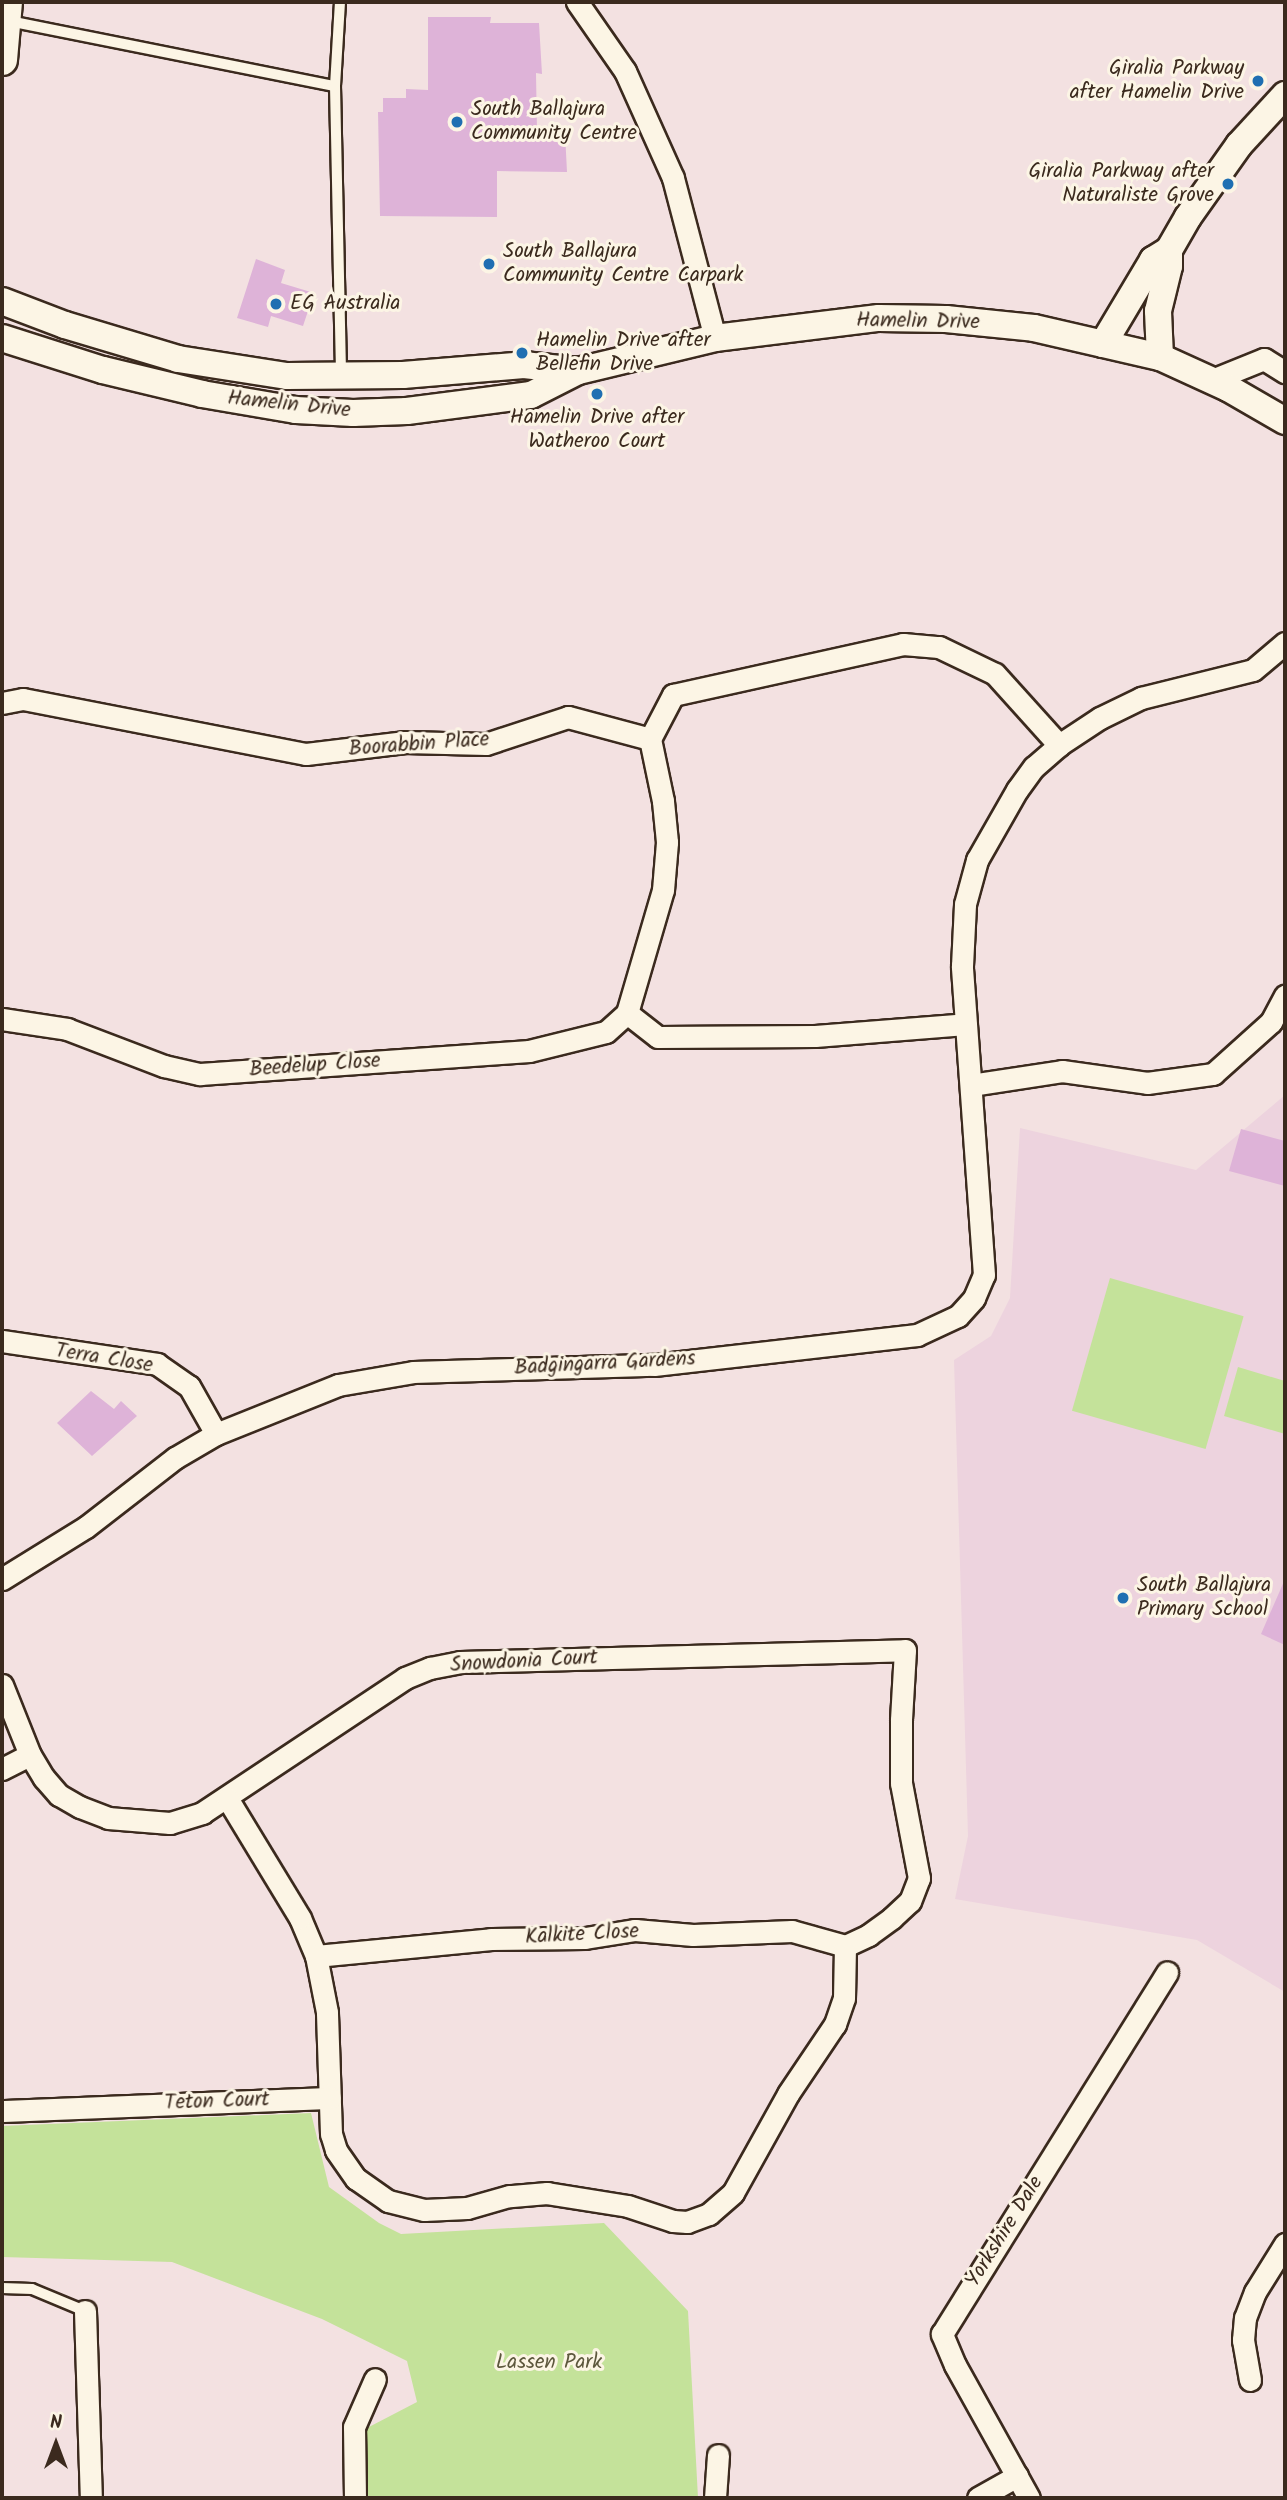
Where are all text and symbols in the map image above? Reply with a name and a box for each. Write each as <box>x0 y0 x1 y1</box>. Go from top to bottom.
place label: Giralia Parkway after Hamelin Drive <box>1070 56 1244 106</box>
marker: Giralia Parkway after Hamelin Drive <box>1250 73 1266 89</box>
place label: South Ballajura Community Centre <box>471 97 637 147</box>
marker: South Ballajura Community Centre <box>449 114 465 130</box>
place label: Giralia Parkway after Naturaliste Grove <box>1028 159 1214 209</box>
marker: Giralia Parkway after Naturaliste Grove <box>1220 176 1236 192</box>
place label: South Ballajura Community Centre Carpark <box>503 239 743 289</box>
marker: South Ballajura Community Centre Carpark <box>481 256 497 272</box>
place label: EG Australia <box>290 291 400 317</box>
marker: EG Australia <box>268 296 284 312</box>
street label: Hamelin Drive <box>856 308 980 336</box>
place label: Hamelin Drive after Bellefin Drive <box>536 328 710 378</box>
marker: Hamelin Drive after Bellefin Drive <box>514 345 530 361</box>
street label: Hamelin Drive <box>226 386 352 424</box>
marker: Hamelin Drive after Watheroo Court <box>589 386 605 402</box>
place label: Hamelin Drive after Watheroo Court <box>510 405 684 455</box>
street label: Boorabbin Place <box>348 728 490 762</box>
street label: Beedelup Close <box>249 1049 381 1083</box>
street label: Terra Close <box>53 1339 155 1379</box>
street label: Badgingarra Gardens <box>514 1347 696 1381</box>
place label: South Ballajura Primary School <box>1137 1573 1271 1623</box>
marker: South Ballajura Primary School <box>1115 1590 1131 1606</box>
street label: Snowdonia Court <box>450 1646 598 1678</box>
street label: Kalkite Close <box>524 1919 640 1951</box>
street label: Teton Court <box>164 2088 270 2116</box>
street label: Yorkshire Dale <box>961 2172 1049 2292</box>
park label: Lassen Park <box>496 2350 602 2376</box>
text: N <box>50 2408 62 2438</box>
north arrow <box>21 2409 91 2479</box>

